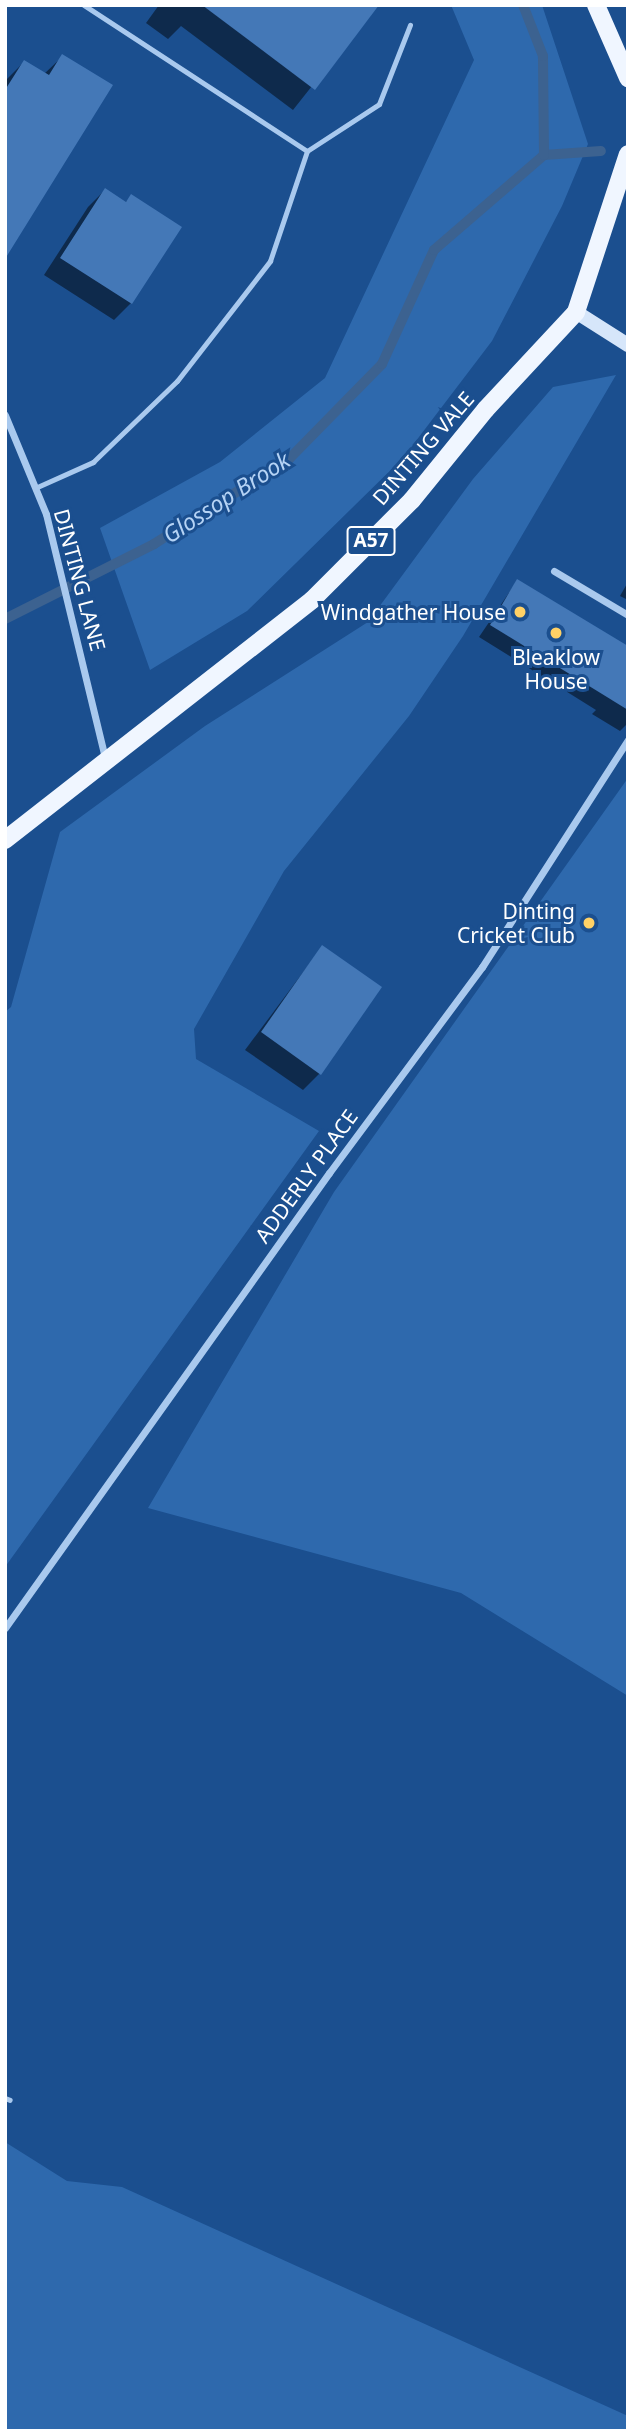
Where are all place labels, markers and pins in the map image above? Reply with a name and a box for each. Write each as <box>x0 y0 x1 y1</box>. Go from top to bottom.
place label: Windgather House <box>321 599 506 625</box>
marker: Windgather House <box>512 604 528 620</box>
marker: Bleaklow House <box>548 625 564 641</box>
place label: Bleaklow House <box>512 644 600 694</box>
place label: Dinting Cricket Club <box>457 898 575 948</box>
marker: Dinting Cricket Club <box>581 915 597 931</box>

